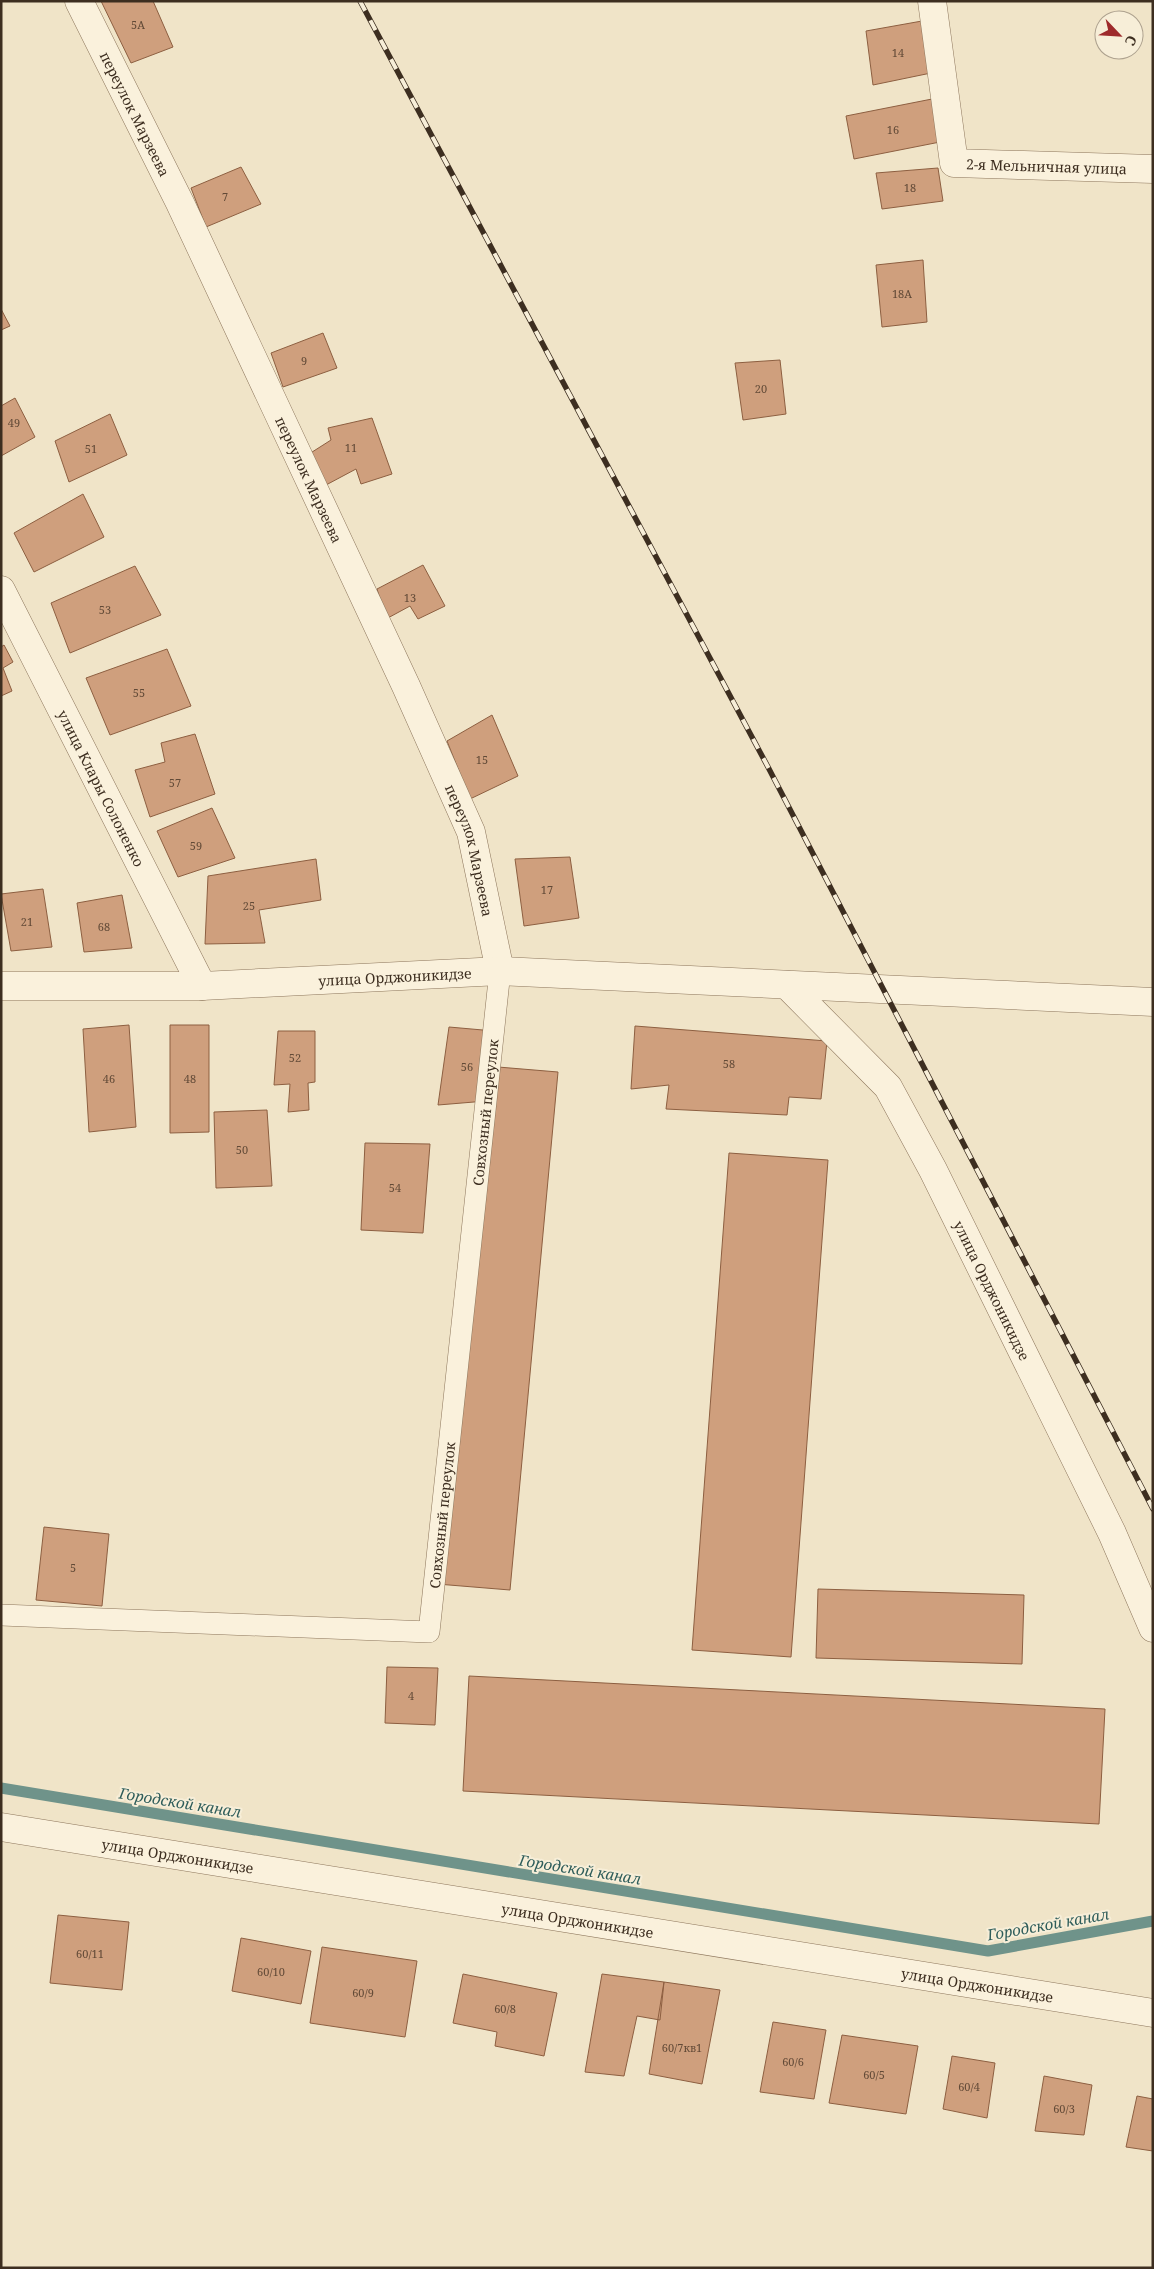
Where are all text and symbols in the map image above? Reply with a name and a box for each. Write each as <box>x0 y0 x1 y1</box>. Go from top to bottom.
north arrow <box>1094 10 1144 60</box>
house number: 5А <box>131 17 145 32</box>
text: С <box>1121 33 1142 49</box>
house number: 14 <box>892 45 904 60</box>
street label: переулок Марзеева <box>96 48 175 179</box>
house number: 16 <box>887 122 899 137</box>
street label: 2-я Мельничная улица <box>966 154 1127 178</box>
house number: 18 <box>904 180 916 195</box>
house number: 7 <box>222 189 228 204</box>
house number: 18А <box>892 286 912 301</box>
house number: 9 <box>301 353 307 368</box>
house number: 20 <box>755 381 767 396</box>
street label: переулок Марзеева <box>272 413 347 546</box>
house number: 49 <box>8 415 20 430</box>
house number: 11 <box>345 440 357 455</box>
house number: 51 <box>85 441 97 456</box>
house number: 13 <box>404 590 416 605</box>
house number: 53 <box>99 602 111 617</box>
house number: 55 <box>133 685 145 700</box>
street label: улица Клары Солоненко <box>54 706 149 870</box>
house number: 15 <box>476 752 488 767</box>
house number: 57 <box>169 775 181 790</box>
street label: переулок Марзеева <box>441 781 498 918</box>
house number: 59 <box>190 838 202 853</box>
house number: 17 <box>541 882 553 897</box>
house number: 25 <box>243 898 255 913</box>
house number: 21 <box>21 914 33 929</box>
house number: 68 <box>98 919 110 934</box>
street label: улица Орджоникидзе <box>318 963 472 990</box>
street label: Совхозный переулок <box>468 1037 502 1187</box>
house number: 52 <box>289 1050 301 1065</box>
house number: 58 <box>723 1056 735 1071</box>
house number: 56 <box>461 1059 473 1074</box>
house number: 46 <box>103 1071 115 1086</box>
house number: 48 <box>184 1071 196 1086</box>
house number: 50 <box>236 1142 248 1157</box>
house number: 54 <box>389 1180 401 1195</box>
street label: улица Орджоникидзе <box>950 1217 1035 1363</box>
street label: Совхозный переулок <box>424 1440 459 1589</box>
house number: 5 <box>70 1560 76 1575</box>
house number: 4 <box>408 1688 414 1703</box>
water label: Городской канал <box>117 1782 243 1822</box>
street label: улица Орджоникидзе <box>100 1834 255 1877</box>
water label: Городской канал <box>517 1849 643 1889</box>
street label: улица Орджоникидзе <box>500 1898 655 1942</box>
water label: Городской канал <box>985 1903 1111 1945</box>
house number: 60/11 <box>76 1946 104 1961</box>
street label: улица Орджоникидзе <box>900 1963 1055 2006</box>
house number: 60/10 <box>257 1964 285 1979</box>
house number: 60/9 <box>352 1985 374 2000</box>
house number: 60/8 <box>494 2001 516 2016</box>
house number: 60/7кв1 <box>662 2040 702 2055</box>
house number: 60/6 <box>782 2054 804 2069</box>
house number: 60/5 <box>863 2067 885 2082</box>
house number: 60/4 <box>958 2079 980 2094</box>
house number: 60/3 <box>1053 2101 1075 2116</box>

